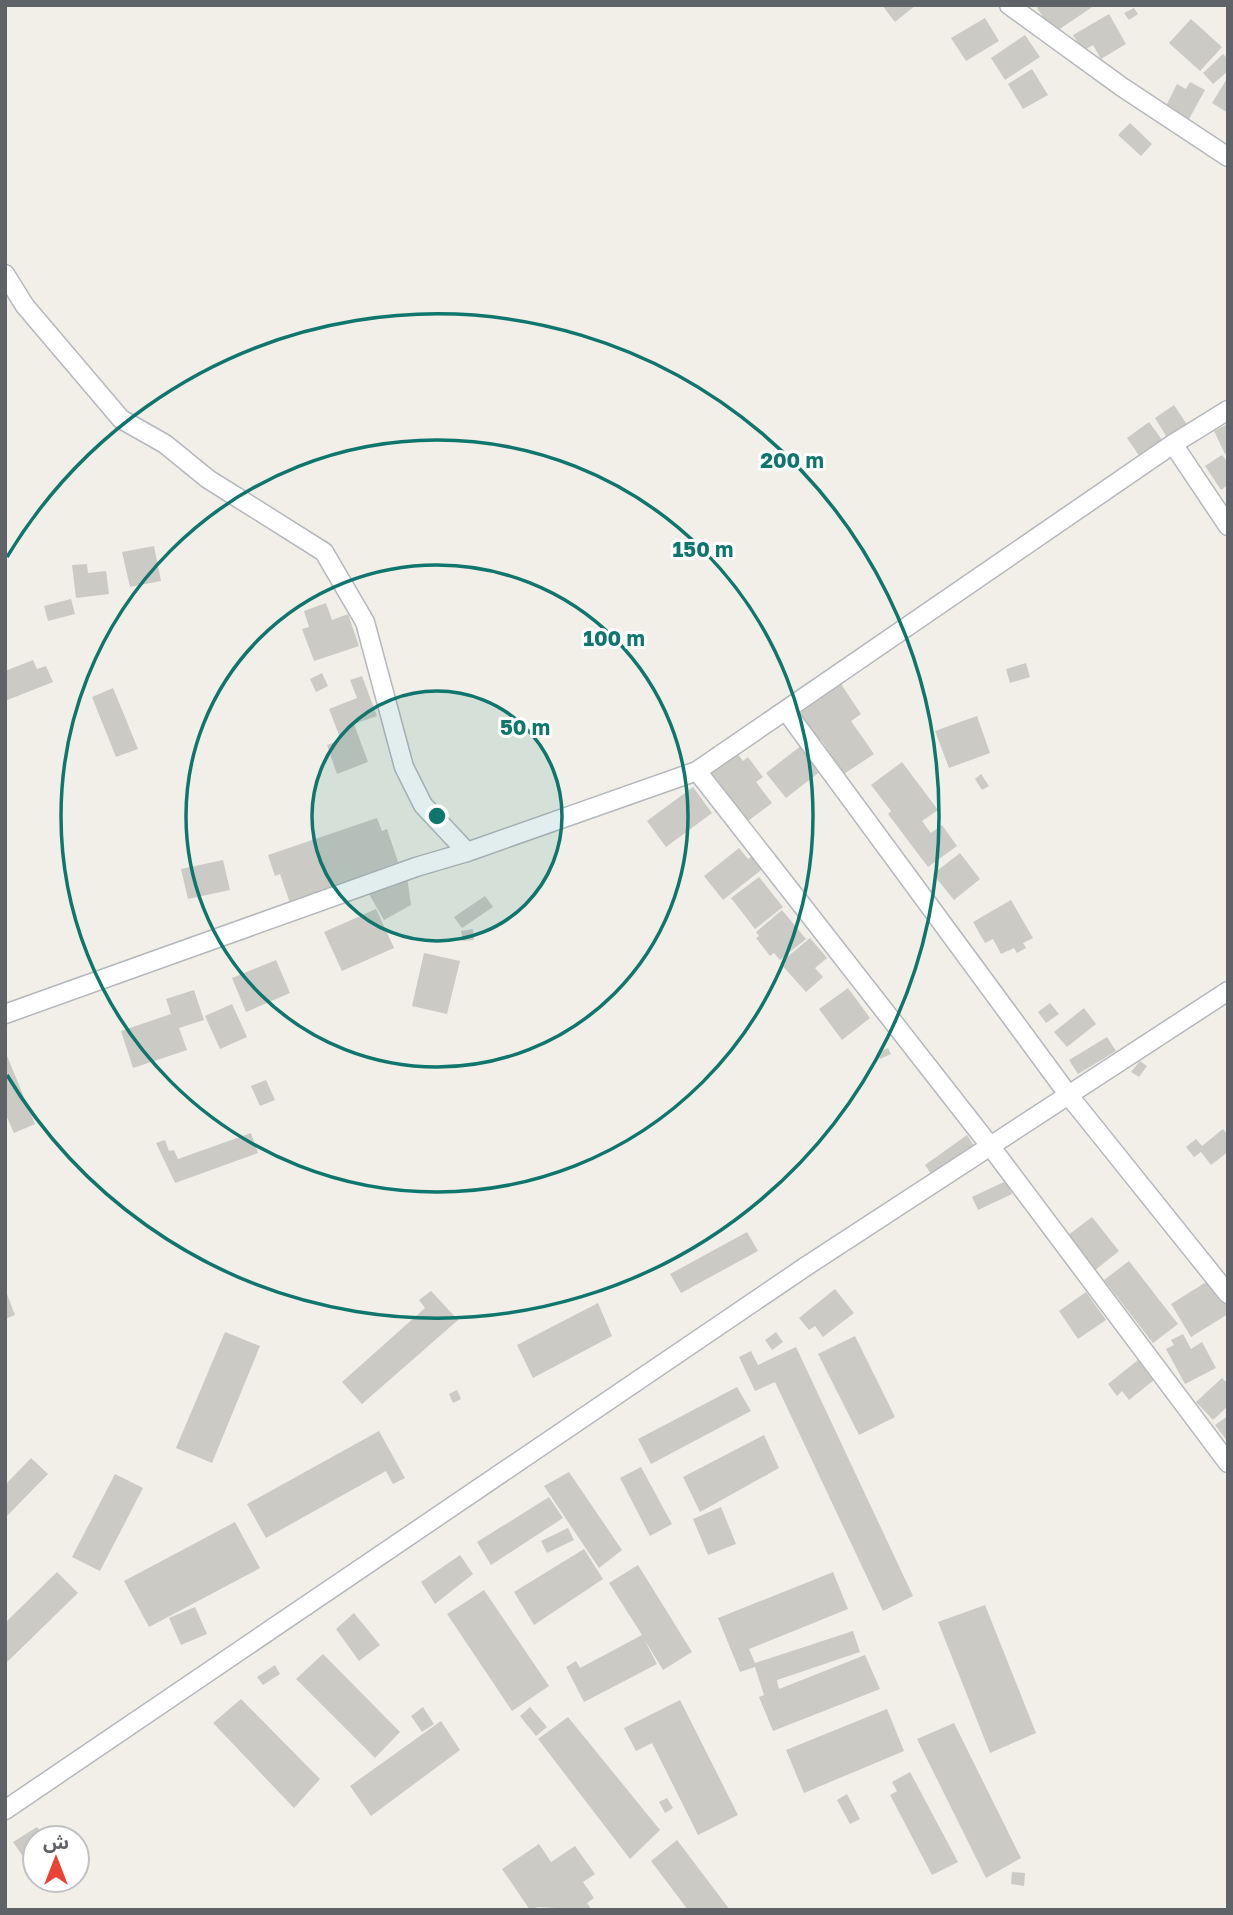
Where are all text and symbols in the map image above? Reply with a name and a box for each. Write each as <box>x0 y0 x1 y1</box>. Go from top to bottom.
text: 200 m <box>760 447 824 473</box>
text: 150 m <box>673 536 733 562</box>
text: 100 m <box>583 625 645 651</box>
text: 50 m <box>500 714 550 740</box>
centre of rings <box>425 804 449 828</box>
north arrow <box>21 1824 91 1894</box>
text: ش <box>43 1830 69 1853</box>

